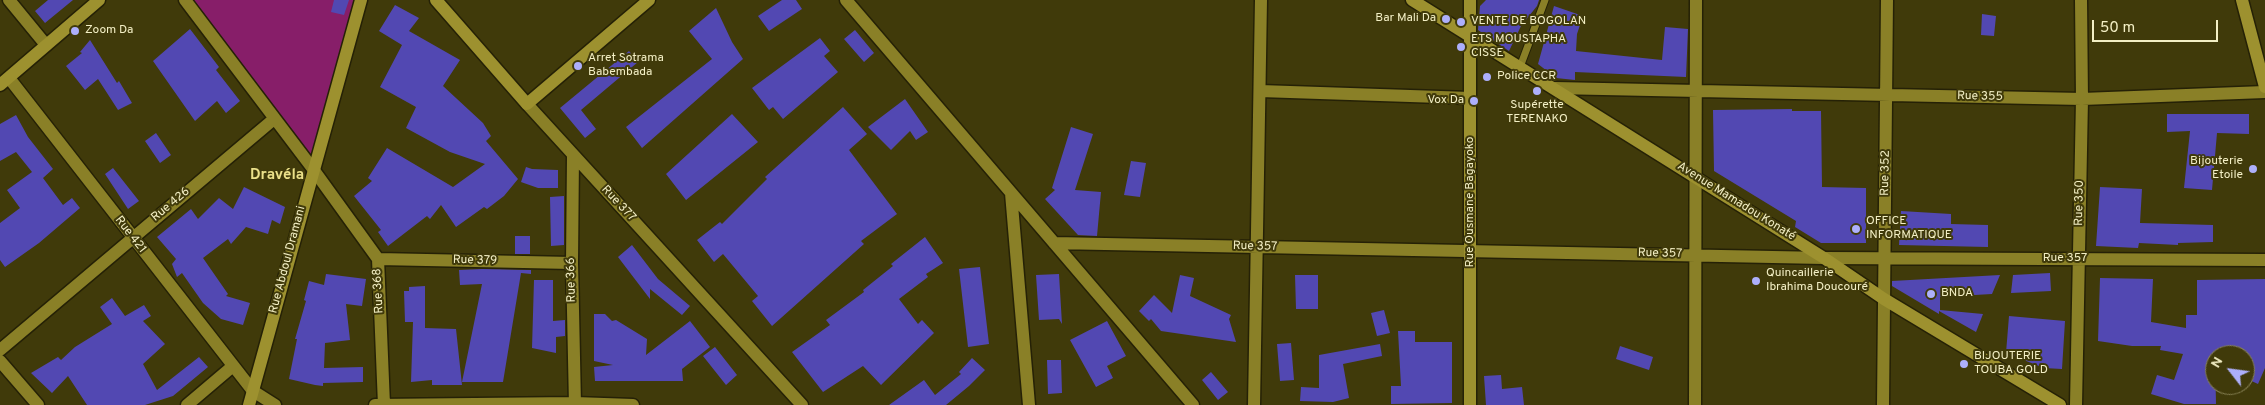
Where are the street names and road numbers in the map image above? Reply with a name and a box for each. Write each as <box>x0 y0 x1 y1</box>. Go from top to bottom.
street label: Rue 355 <box>1957 89 2003 105</box>
street label: Rue Ousmane Bagayoko <box>1464 136 1478 268</box>
street label: Rue 352 <box>1878 150 1894 196</box>
street label: Avenue Mamadou Konaté <box>1674 160 1798 244</box>
street label: Rue 350 <box>2072 180 2088 226</box>
street label: Rue 377 <box>598 183 638 225</box>
street label: Rue 426 <box>149 185 193 225</box>
street label: Rue Abdoul Dramani <box>267 205 309 315</box>
street label: Rue 421 <box>111 214 149 256</box>
street label: Rue 357 <box>1233 239 1277 255</box>
street label: Rue 357 <box>1638 246 1682 262</box>
street label: Rue 357 <box>2043 252 2087 266</box>
street label: Rue 379 <box>453 253 497 269</box>
street label: Rue 366 <box>564 257 580 303</box>
street label: Rue 368 <box>371 268 387 314</box>

